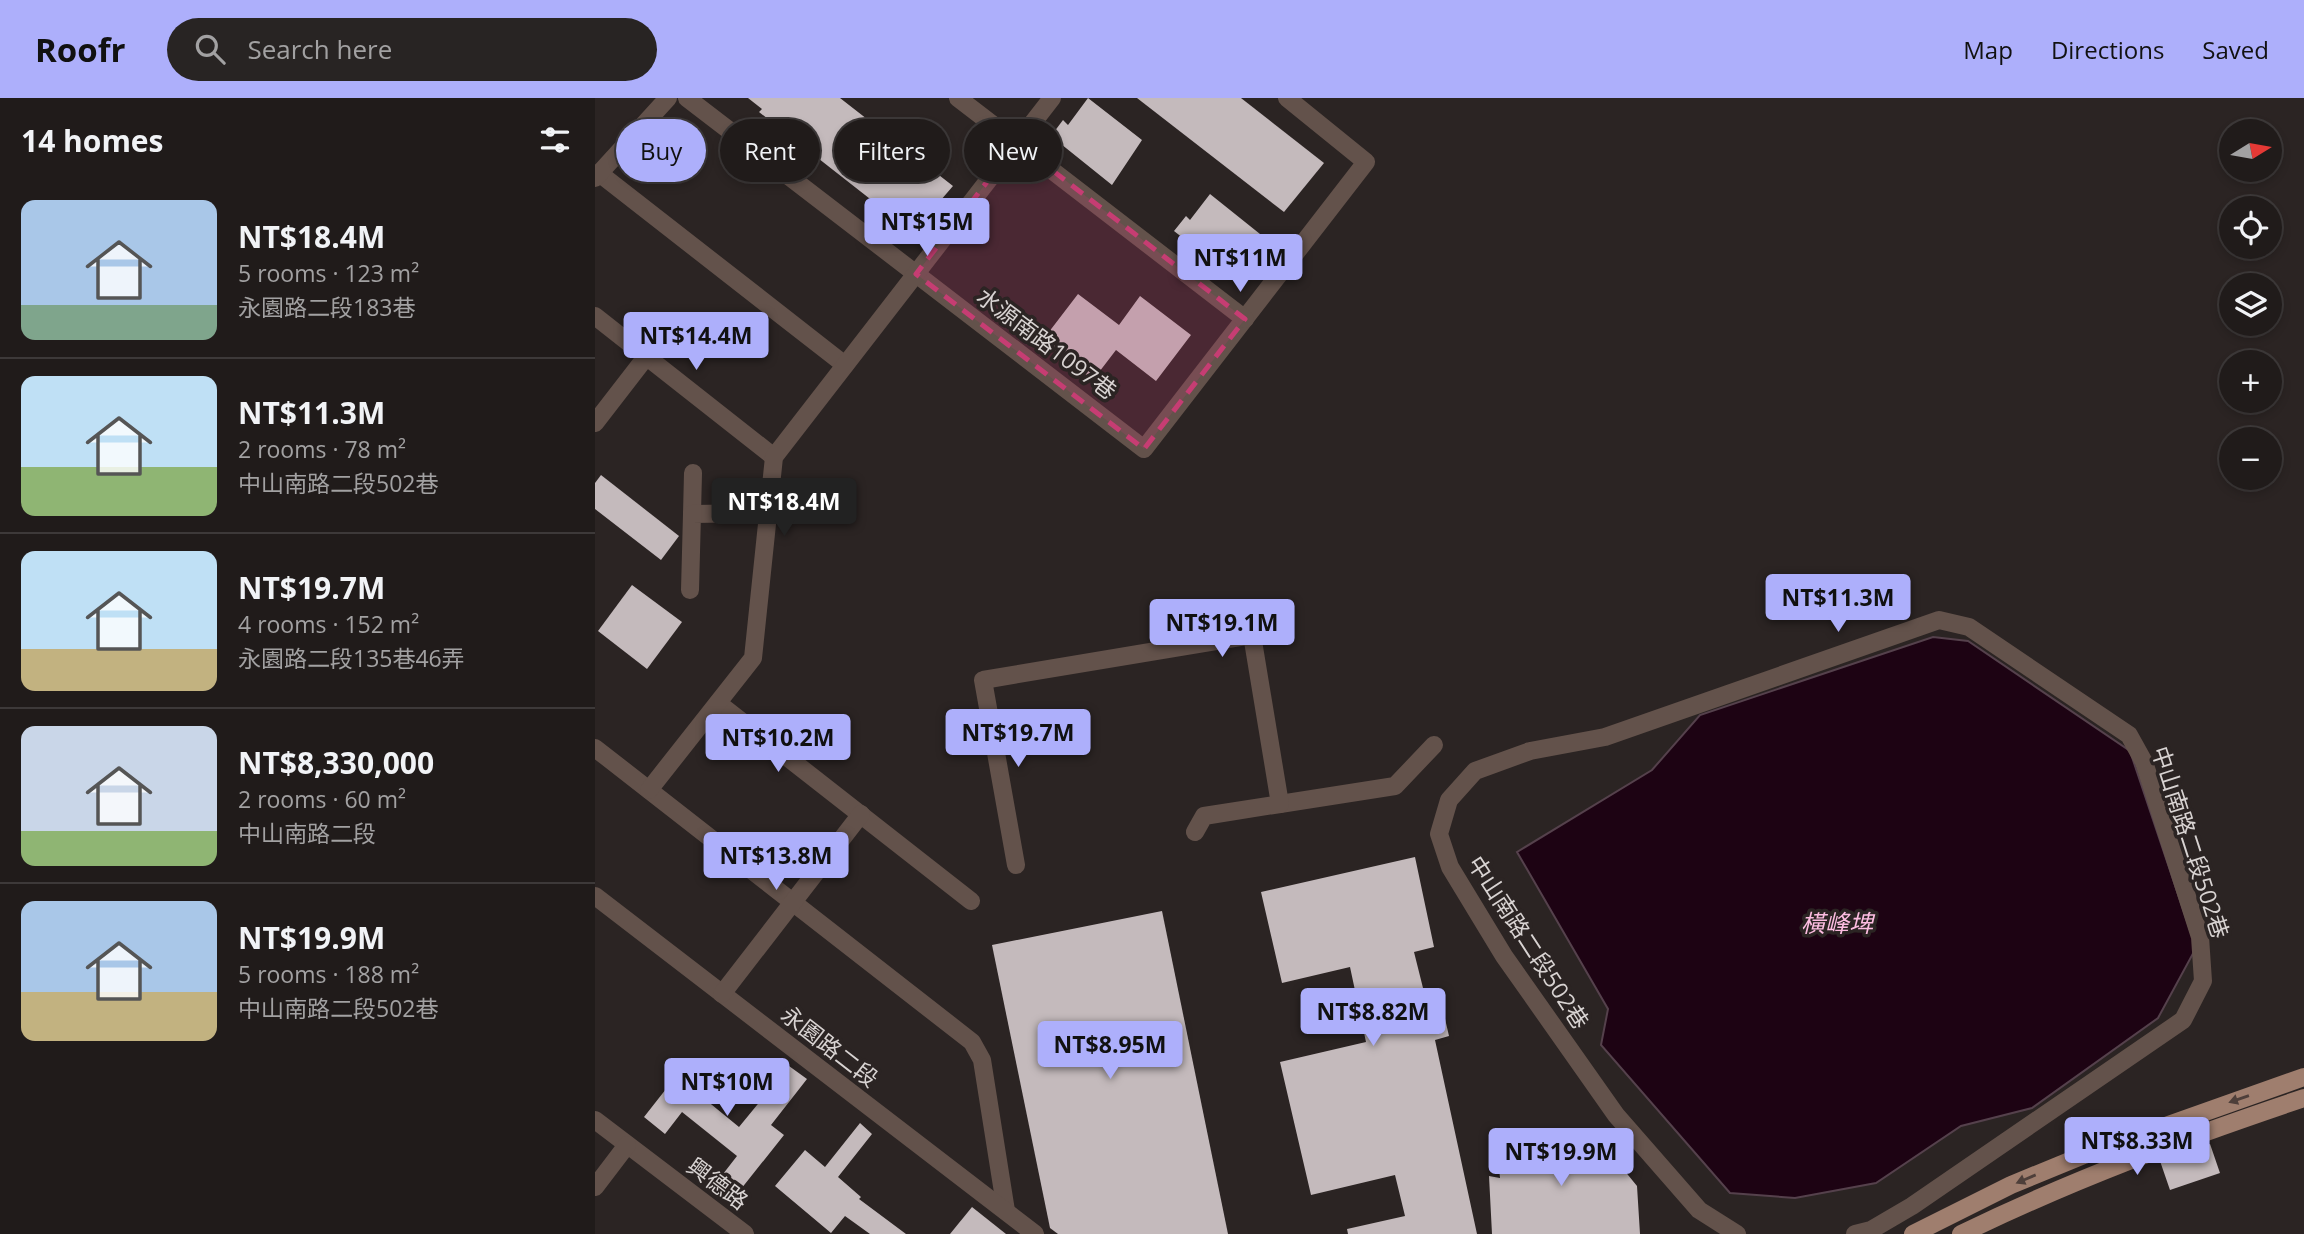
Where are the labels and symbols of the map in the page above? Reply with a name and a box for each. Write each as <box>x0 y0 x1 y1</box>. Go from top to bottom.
north arrow <box>2219 119 2282 182</box>
pin: NT$15M <box>870 198 984 258</box>
pin: NT$11M <box>1183 234 1297 294</box>
street label: 水源南路1097巷 <box>970 280 1124 406</box>
pin: NT$14.4M <box>624 313 768 372</box>
pin: NT$18.4M <box>712 478 856 538</box>
pin: NT$11.3M <box>1766 574 1910 634</box>
pin: NT$19.1M <box>1150 600 1294 659</box>
pin: NT$19.7M <box>946 710 1090 769</box>
pin: NT$10.2M <box>706 714 850 774</box>
street label: 中山南路二段502巷 <box>2145 742 2237 942</box>
pin: NT$13.8M <box>704 832 848 892</box>
street label: 中山南路二段502巷 <box>1461 849 1597 1035</box>
water label: 橫峰埤 <box>1801 906 1876 939</box>
pin: NT$8.82M <box>1301 988 1445 1048</box>
street label: 永園路二段 <box>775 998 885 1094</box>
pin: NT$8.95M <box>1038 1021 1182 1081</box>
pin: NT$10M <box>670 1058 784 1118</box>
one-way arrow <box>2229 1094 2250 1105</box>
pin: NT$8.33M <box>2065 1118 2209 1177</box>
pin: NT$19.9M <box>1489 1128 1633 1188</box>
street label: 興德路 <box>681 1149 755 1217</box>
one-way arrow <box>2016 1174 2037 1185</box>

